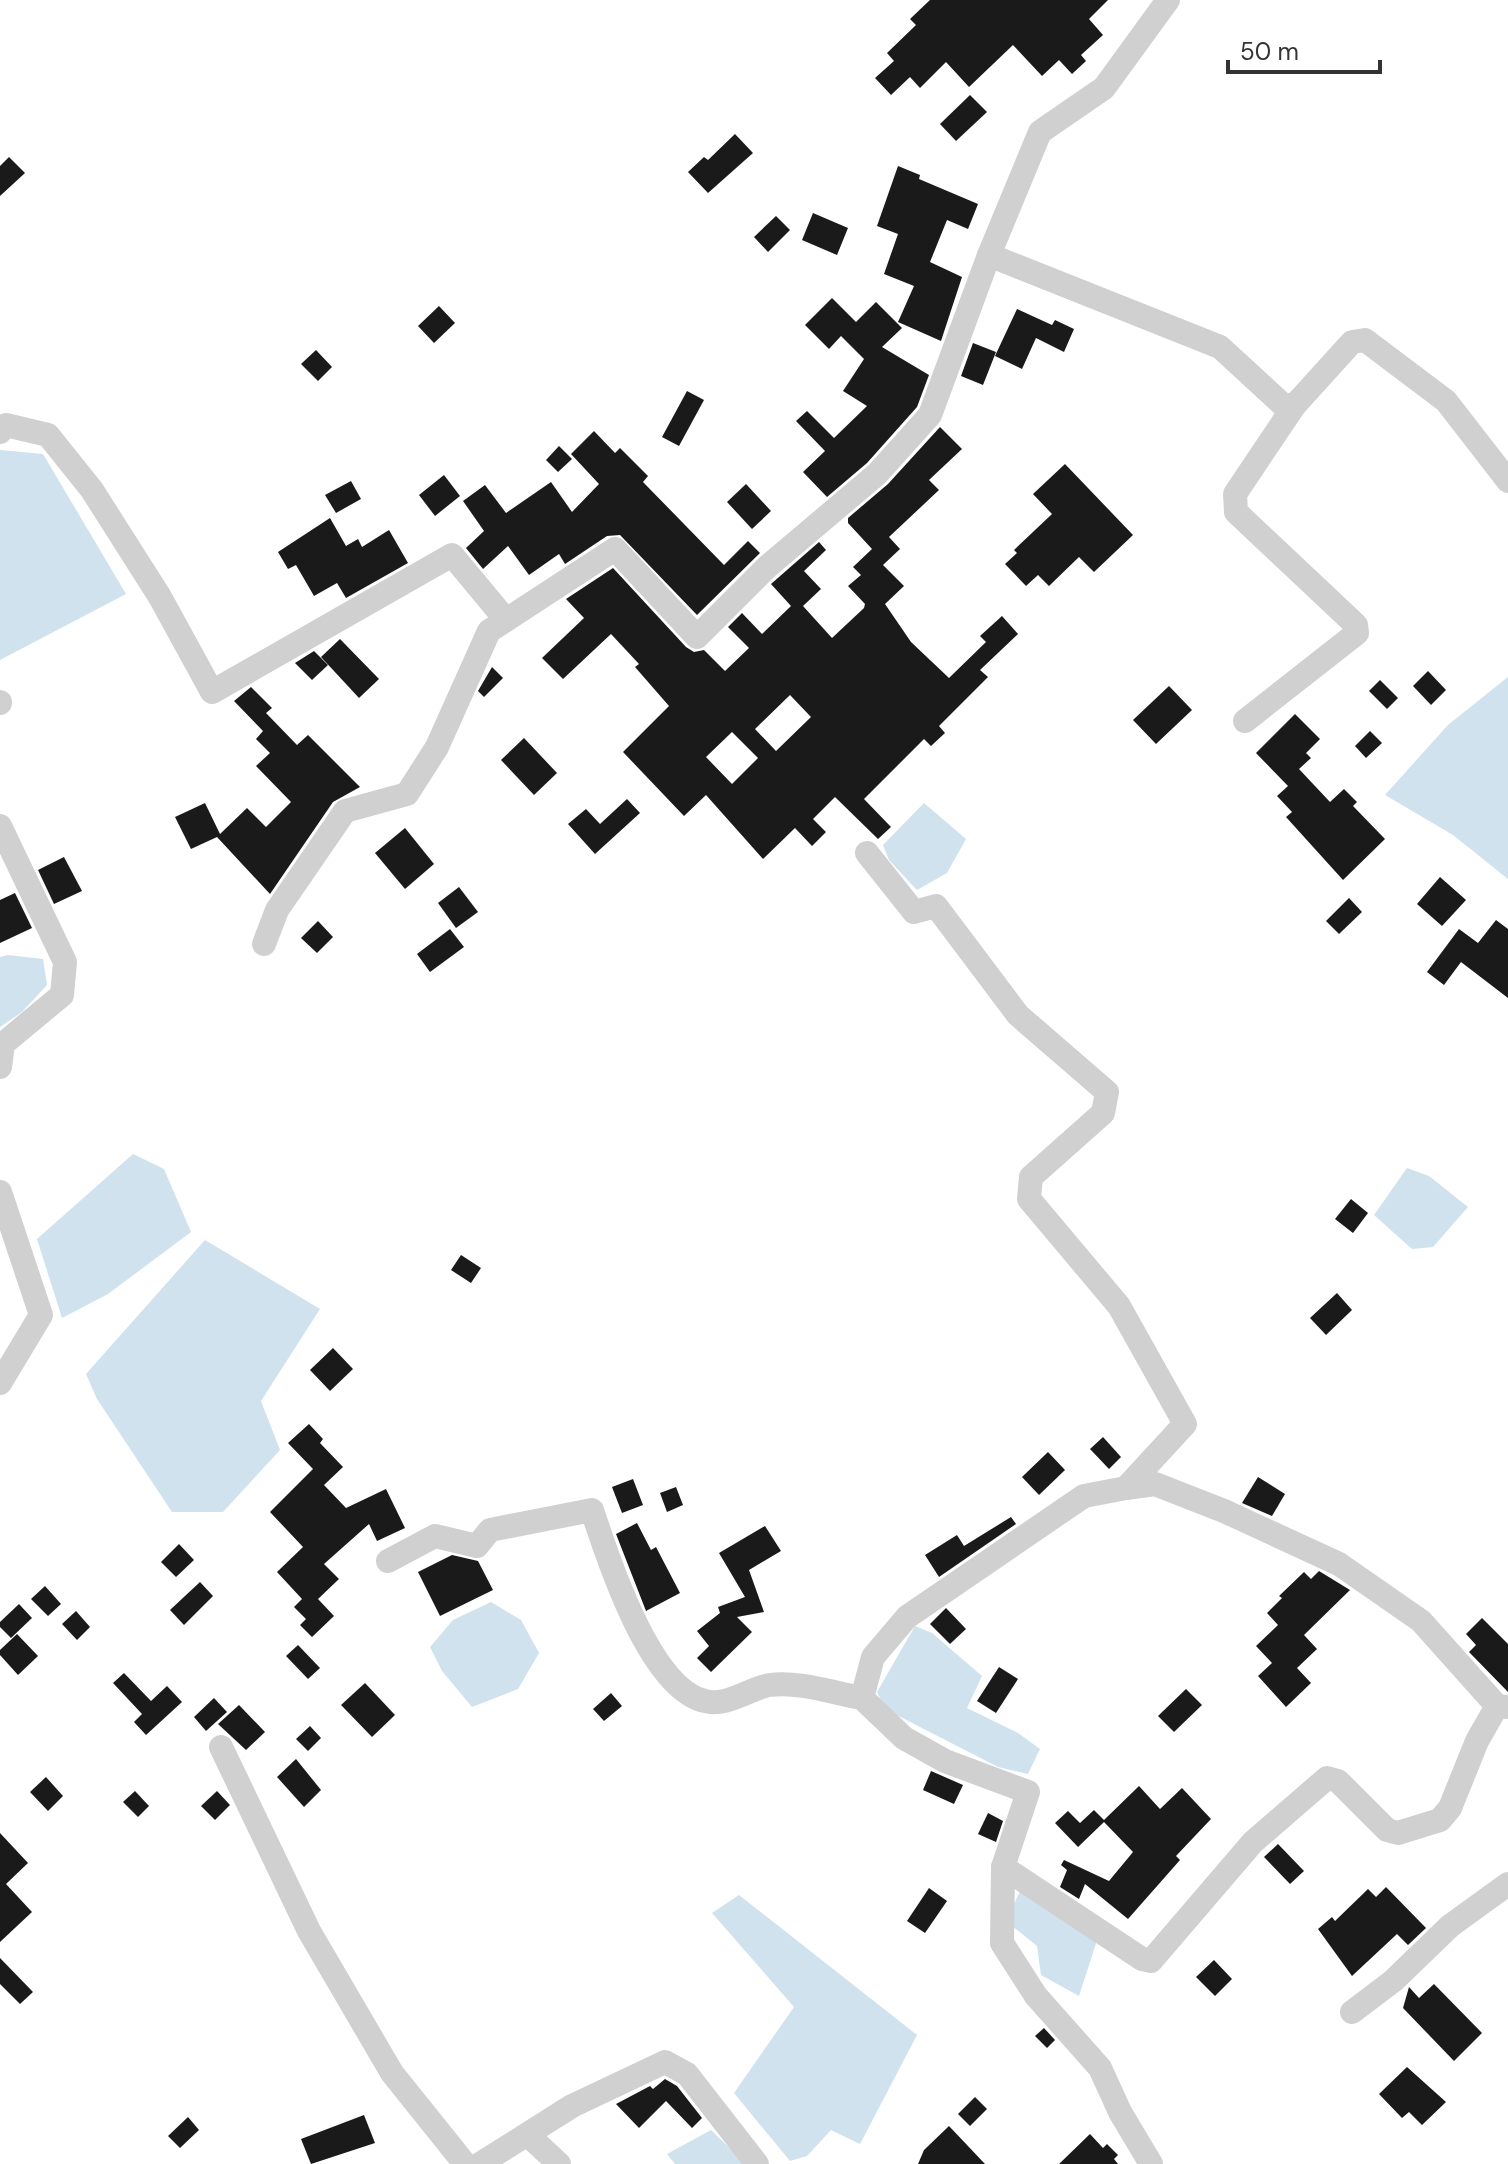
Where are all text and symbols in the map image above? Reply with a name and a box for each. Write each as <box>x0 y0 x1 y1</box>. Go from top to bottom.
scale bar <box>1228 24 1380 74</box>
text: 50 m <box>1240 36 1299 67</box>

